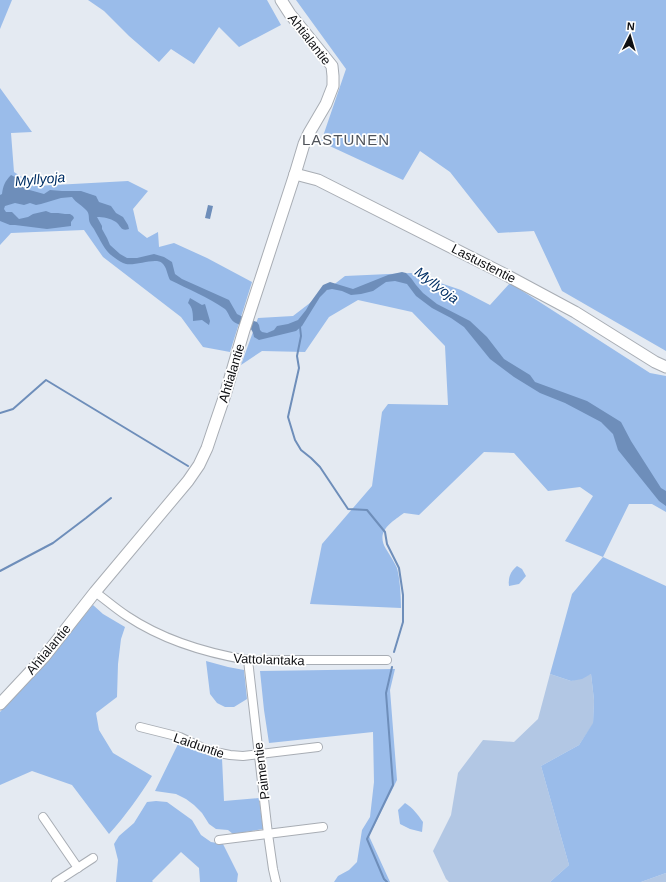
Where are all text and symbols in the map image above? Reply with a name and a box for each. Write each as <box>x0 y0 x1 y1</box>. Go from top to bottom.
street label: Ahtialantie <box>285 11 334 68</box>
north arrow <box>610 16 650 56</box>
text: N <box>626 20 635 32</box>
district label: LASTUNEN <box>302 131 390 148</box>
water label: Myllyoja <box>14 169 66 189</box>
street label: Lastustentie <box>449 241 518 286</box>
water label: Myllyoja <box>412 263 462 307</box>
street label: Ahtialantie <box>215 342 248 404</box>
street label: Ahtialantie <box>23 621 74 677</box>
street label: Vattolantaka <box>233 651 306 668</box>
street label: Laiduntie <box>171 730 226 761</box>
street label: Paimentie <box>251 741 272 801</box>

